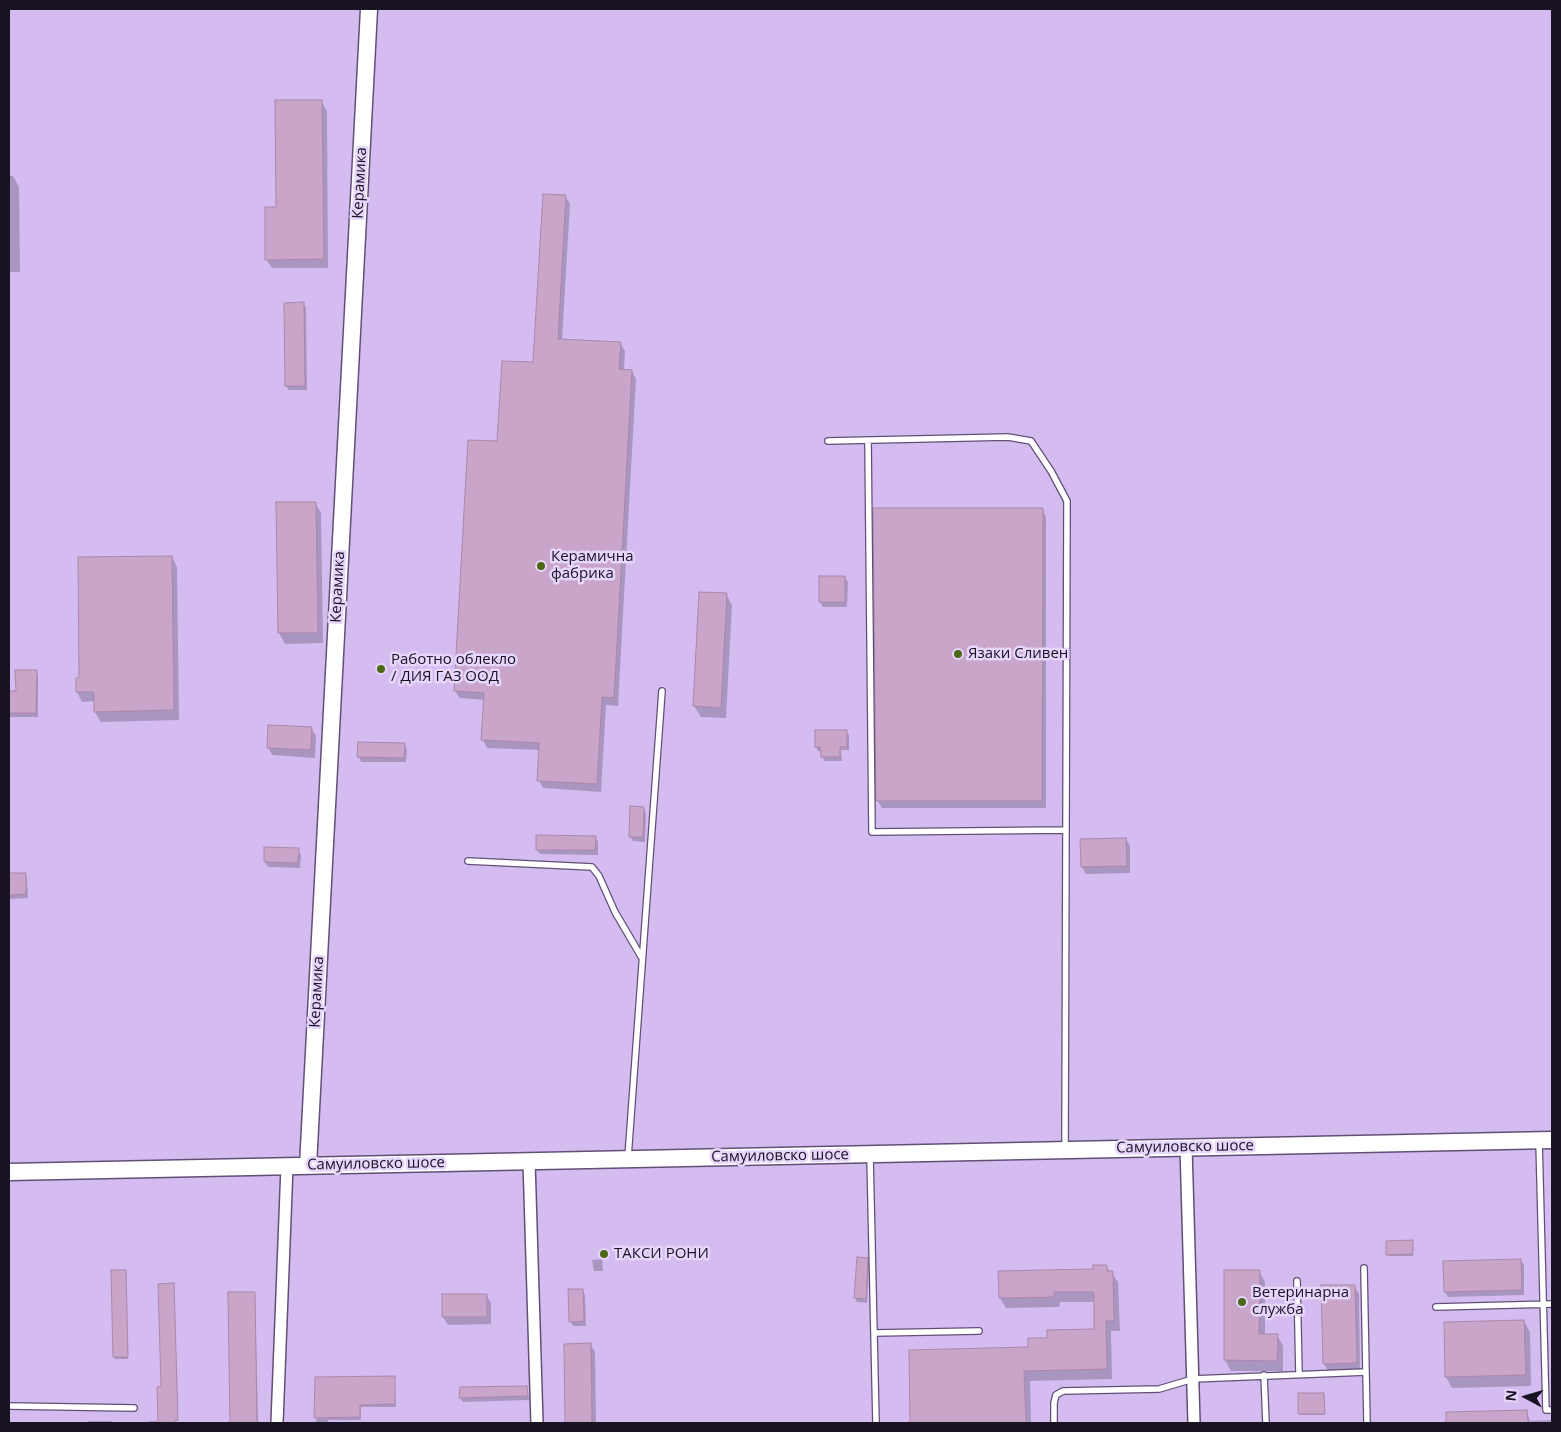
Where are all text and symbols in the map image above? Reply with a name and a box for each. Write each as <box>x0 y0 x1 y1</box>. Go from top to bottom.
street label: Керамика <box>349 147 371 219</box>
place label: Керамична фабрика <box>551 548 634 583</box>
street label: Керамика <box>327 551 349 623</box>
marker: Керамична фабрика <box>535 560 547 572</box>
place label: Язаки Сливен <box>968 645 1068 663</box>
marker: Язаки Сливен <box>952 648 964 660</box>
place label: Работно облекло / ДИЯ ГАЗ ООД <box>391 651 516 686</box>
marker: Работно облекло / ДИЯ ГАЗ ООД <box>375 663 387 675</box>
street label: Керамика <box>306 956 328 1028</box>
street label: Самуиловско шосе <box>1116 1137 1254 1157</box>
street label: Самуиловско шосе <box>711 1146 849 1166</box>
street label: Самуиловско шосе <box>307 1154 445 1174</box>
place label: ТАКСИ РОНИ <box>614 1245 709 1263</box>
marker: ТАКСИ РОНИ <box>598 1248 610 1260</box>
place label: Ветеринарна служба <box>1252 1284 1349 1319</box>
marker: Ветеринарна служба <box>1236 1296 1248 1308</box>
north arrow <box>1501 1372 1551 1422</box>
text: N <box>1501 1389 1521 1402</box>

